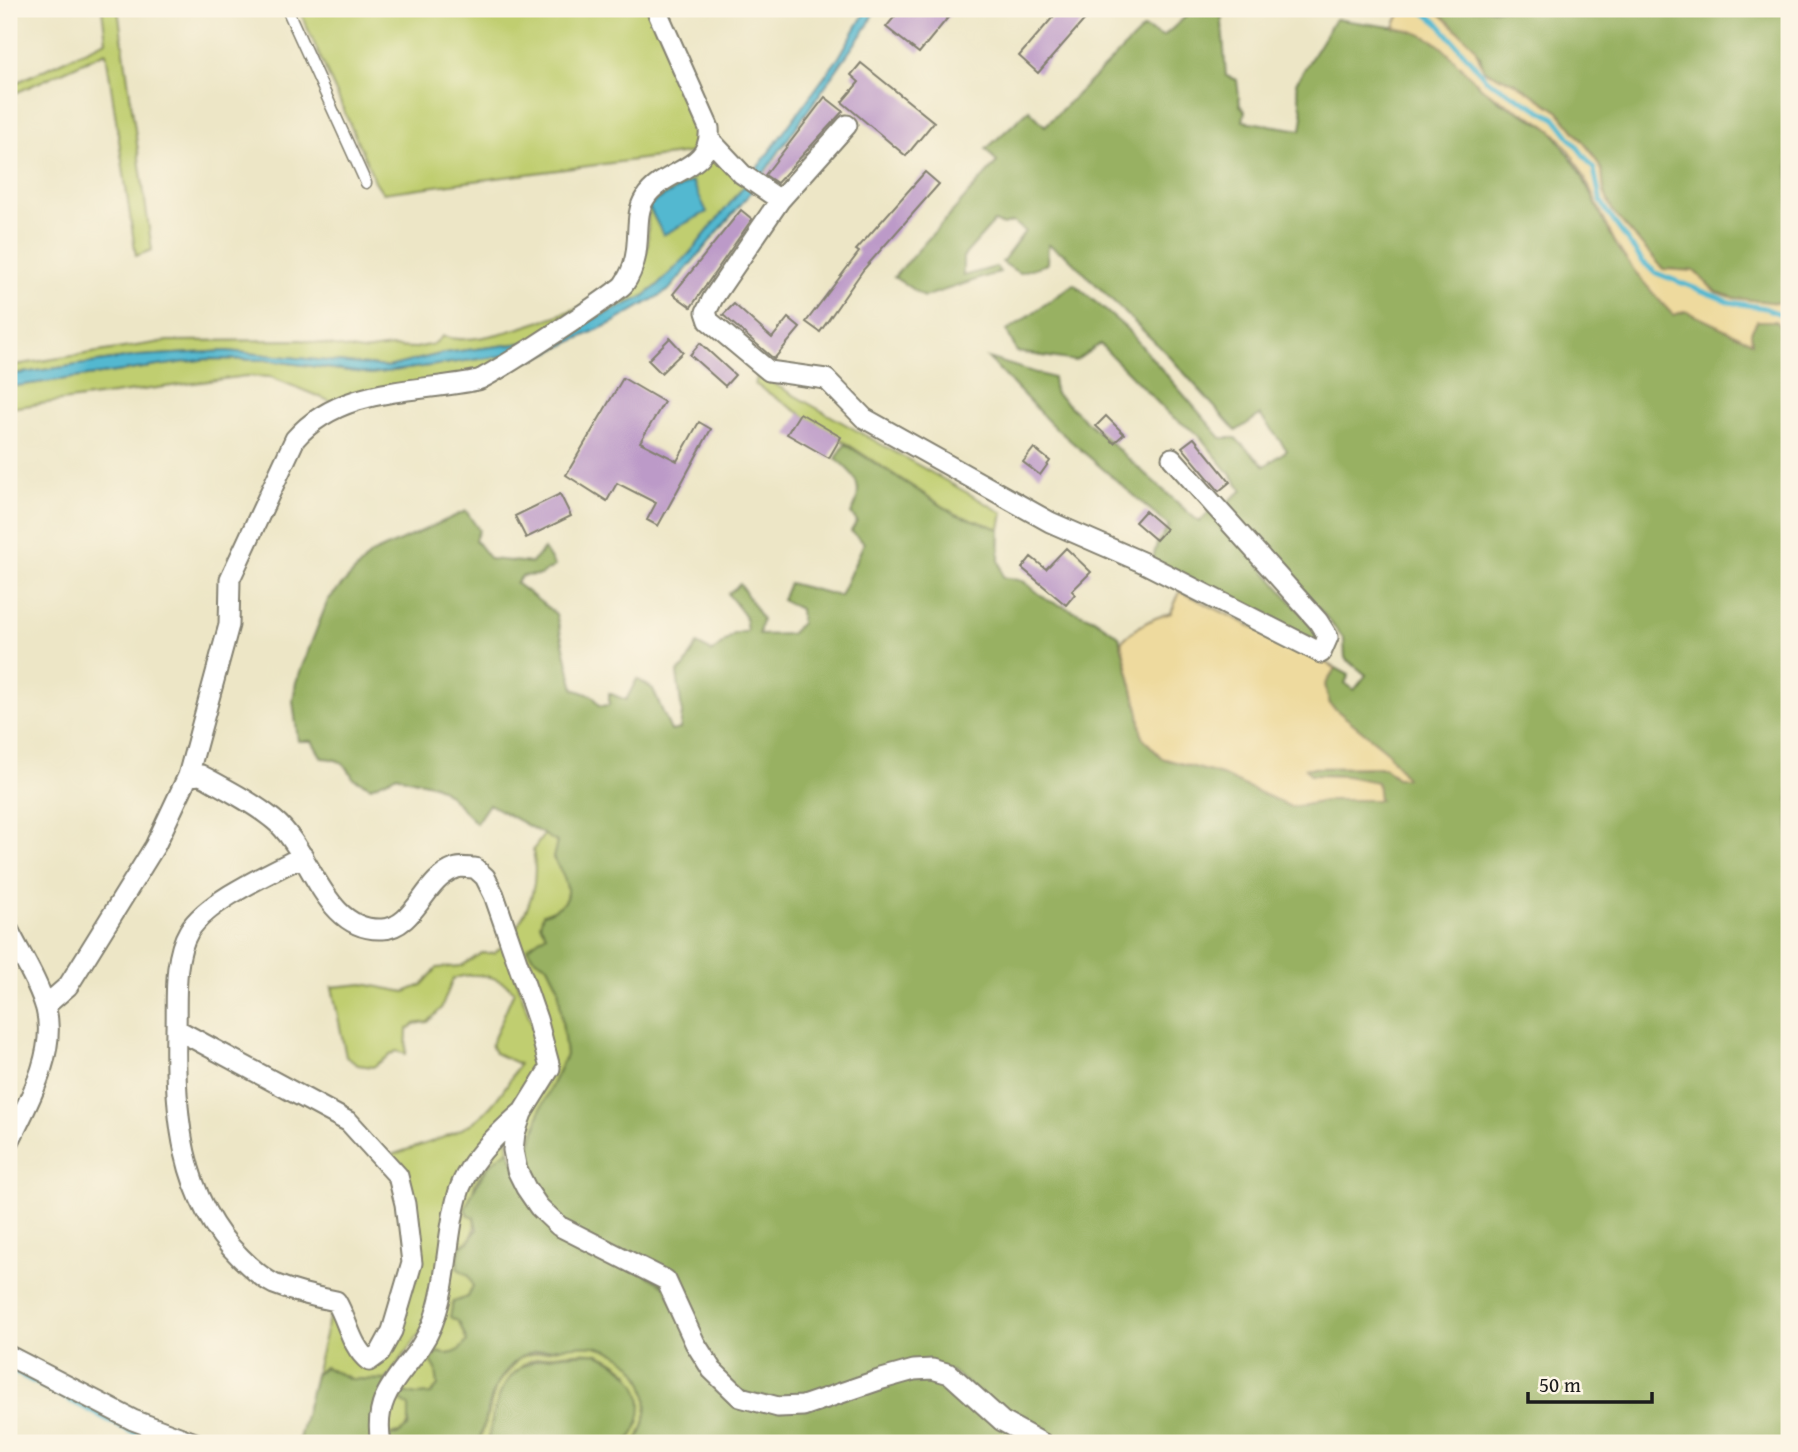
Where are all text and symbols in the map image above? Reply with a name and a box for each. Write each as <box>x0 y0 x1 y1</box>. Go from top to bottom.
scale bar <box>1528 1361 1653 1405</box>
text: 50 m <box>1539 1369 1581 1400</box>

